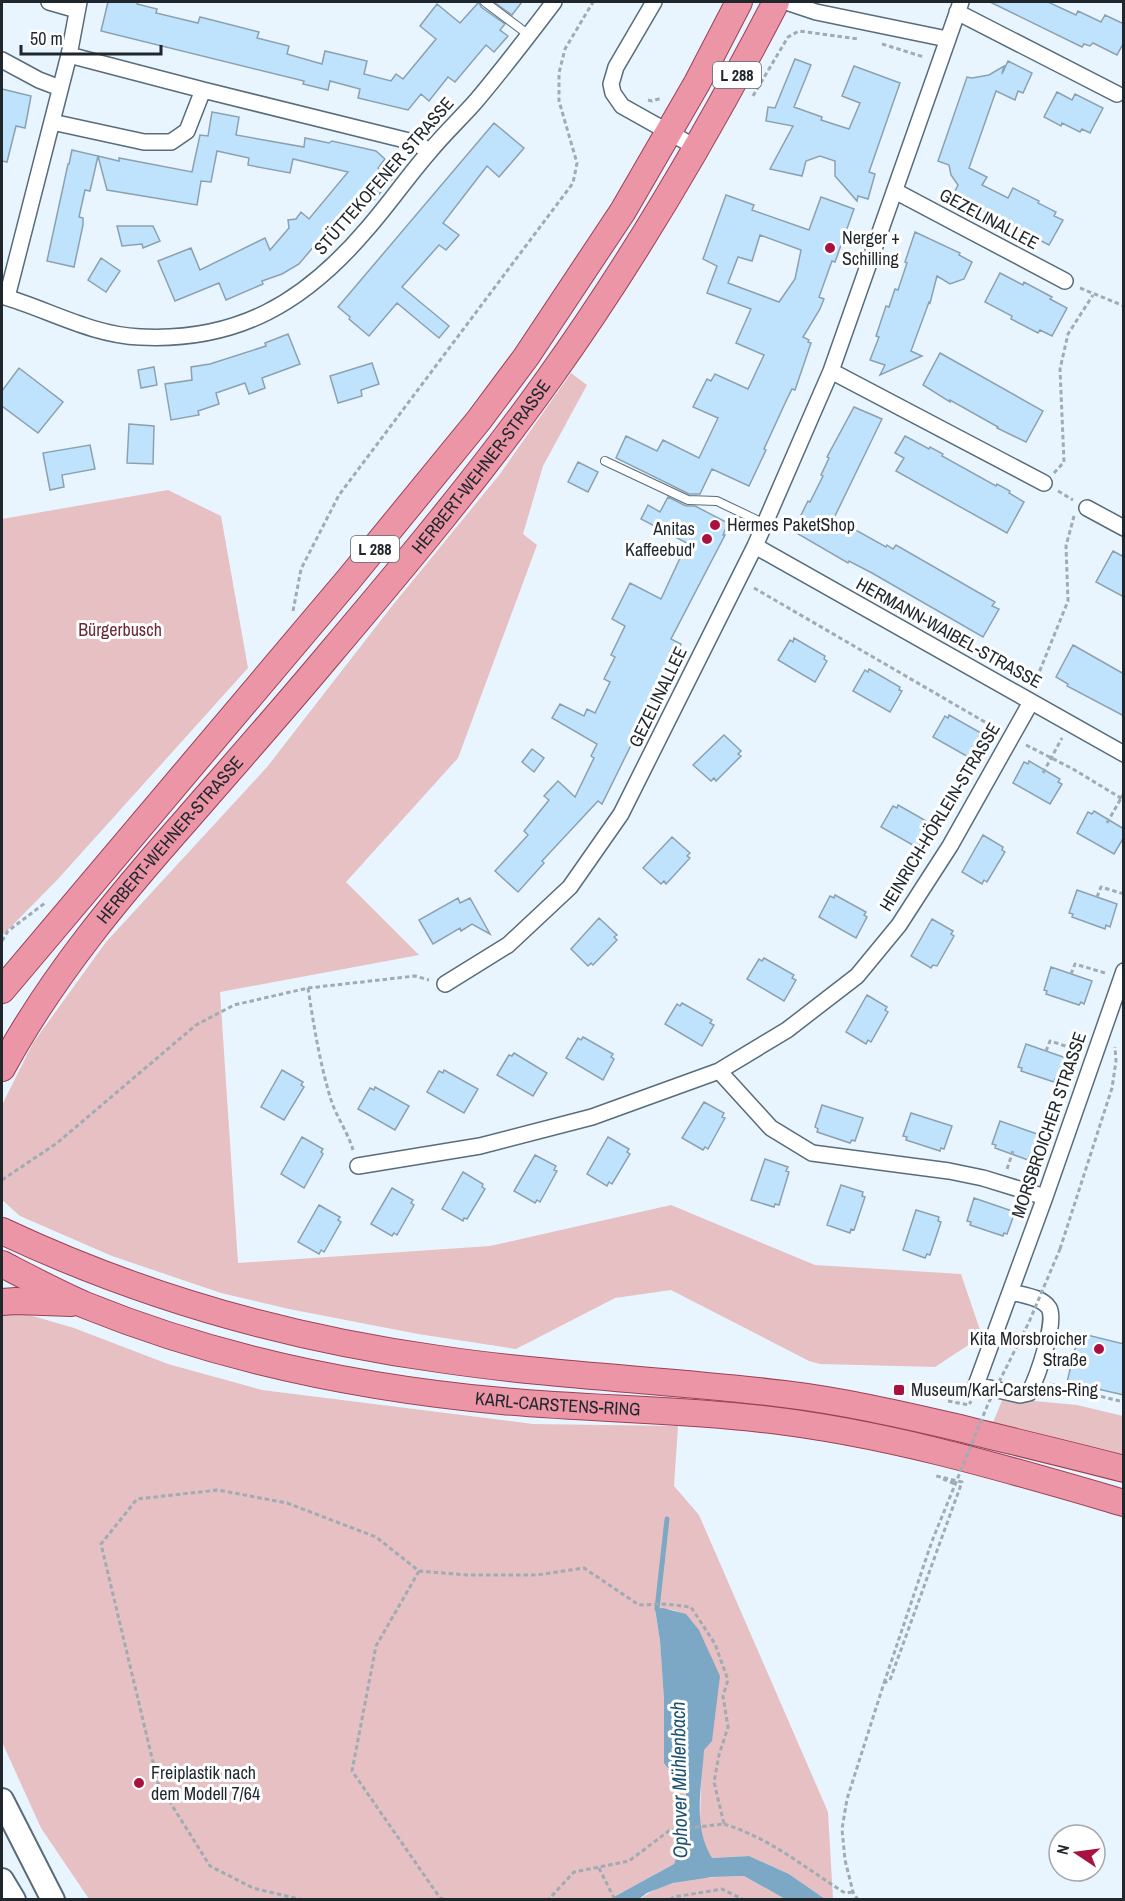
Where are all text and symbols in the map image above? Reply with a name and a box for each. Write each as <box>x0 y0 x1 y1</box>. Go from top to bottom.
scale bar <box>21 18 160 56</box>
text: 50 m <box>30 26 63 51</box>
road number: L 288 <box>713 62 761 88</box>
street label: STÜTTEKOFENER STRASSE <box>308 91 459 260</box>
street label: GEZELINALLEE <box>935 182 1043 255</box>
place label: Nerger + Schilling <box>842 225 900 271</box>
marker: Nerger + Schilling <box>823 241 837 255</box>
street label: HERBERT-WEHNER-STRASSE <box>406 374 556 559</box>
place label: Hermes PaketShop <box>727 512 855 537</box>
place label: Anitas Kaffeebud' <box>625 516 695 562</box>
marker: Hermes PaketShop <box>708 518 722 532</box>
marker: Anitas Kaffeebud' <box>700 532 714 546</box>
road number: L 288 <box>351 536 399 562</box>
street label: HERMANN-WAIBEL-STRASSE <box>852 571 1047 694</box>
park label: Bürgerbusch <box>78 617 162 642</box>
street label: GEZELINALLEE <box>622 642 693 751</box>
street label: HEINRICH-HÖRLEIN-STRASSE <box>873 718 1006 916</box>
street label: HERBERT-WEHNER-STRASSE <box>91 750 249 929</box>
street label: MORSBROICHER STRASSE <box>1005 1028 1092 1221</box>
place label: Kita Morsbroicher Straße <box>970 1326 1087 1372</box>
marker: Kita Morsbroicher Straße <box>1092 1342 1106 1356</box>
place label: Museum/Karl-Carstens-Ring <box>911 1377 1099 1402</box>
marker: Museum/Karl-Carstens-Ring <box>892 1383 906 1397</box>
street label: KARL-CARSTENS-RING <box>474 1385 641 1422</box>
water label: Ophover Mühlenbach <box>664 1701 693 1859</box>
place label: Freiplastik nach dem Modell 7/64 <box>151 1760 260 1806</box>
marker: Freiplastik nach dem Modell 7/64 <box>132 1776 146 1790</box>
north arrow <box>1047 1823 1107 1883</box>
text: N <box>1051 1843 1074 1857</box>

